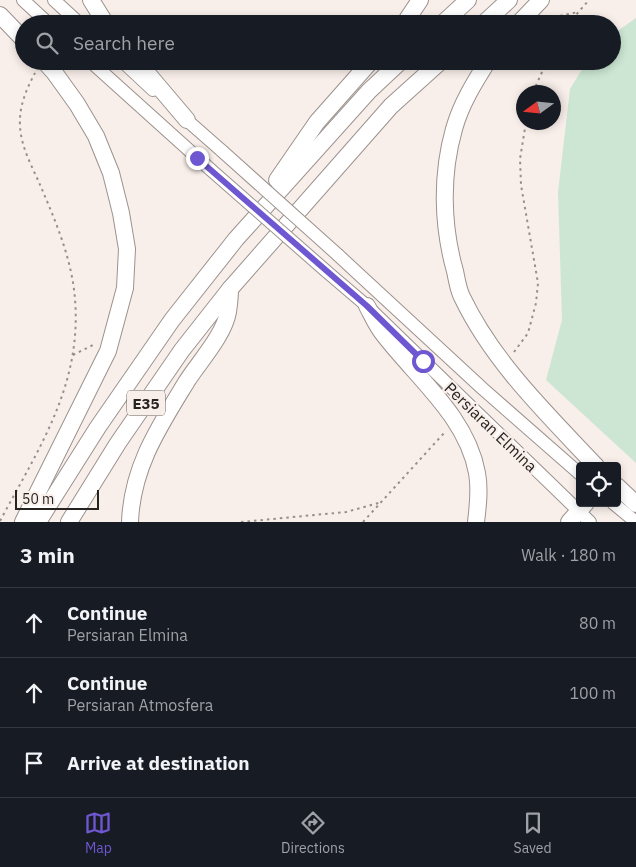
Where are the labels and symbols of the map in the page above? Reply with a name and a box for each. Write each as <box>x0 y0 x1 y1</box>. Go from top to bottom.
north arrow <box>516 85 561 130</box>
route end <box>186 147 209 170</box>
route start <box>412 350 435 373</box>
street label: Persiaran Elmina <box>441 378 542 476</box>
road number: E35 <box>127 390 165 416</box>
scale bar <box>15 487 99 510</box>

